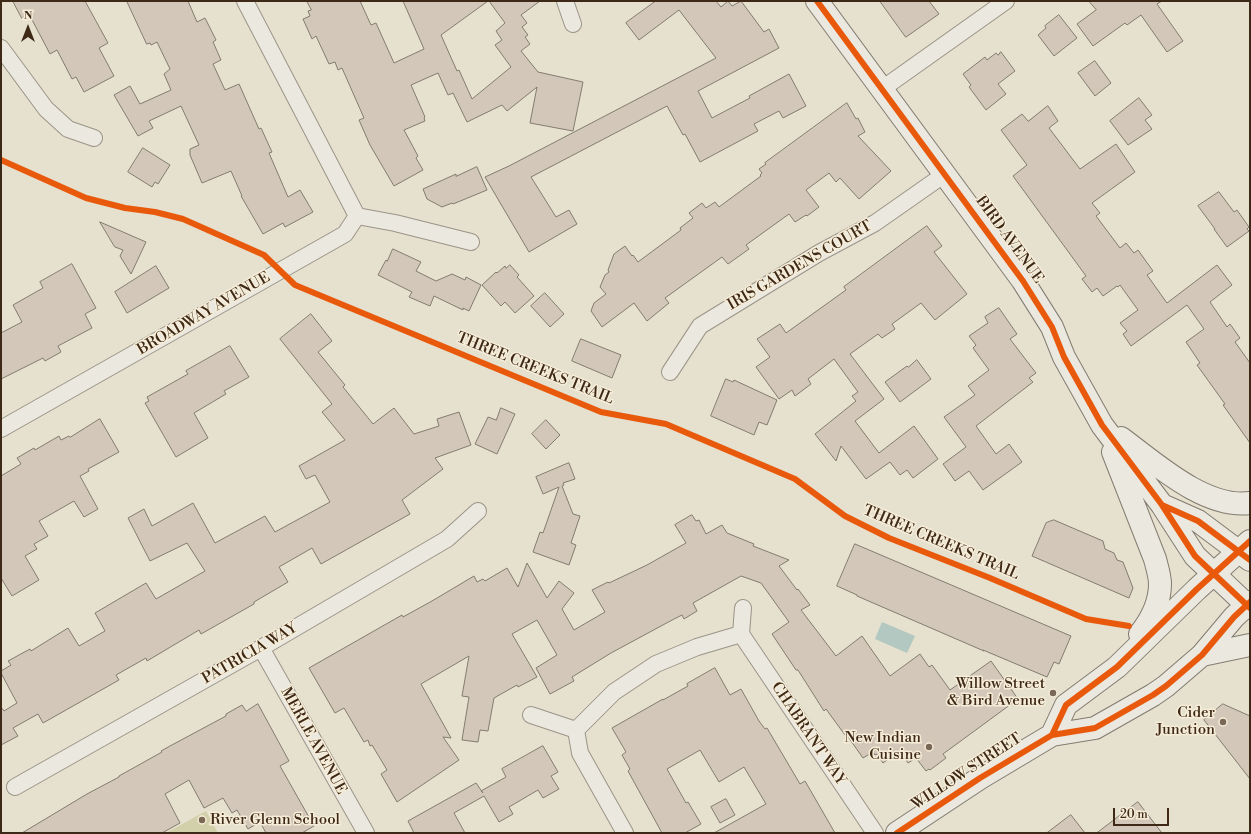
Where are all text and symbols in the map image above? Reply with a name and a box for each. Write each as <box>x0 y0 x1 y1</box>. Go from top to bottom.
north arrow <box>8 8 48 48</box>
text: N <box>24 9 32 23</box>
street label: BIRD AVENUE <box>971 193 1047 287</box>
street label: IRIS GARDENS COURT <box>725 217 875 315</box>
street label: BROADWAY AVENUE <box>134 269 274 359</box>
street label: THREE CREEKS TRAIL <box>454 329 616 409</box>
street label: THREE CREEKS TRAIL <box>860 502 1022 584</box>
street label: PATRICIA WAY <box>199 620 301 688</box>
place label: Willow Street & Bird Avenue <box>947 675 1045 710</box>
street label: CHABRANT WAY <box>767 679 849 789</box>
street label: MERLE AVENUE <box>276 684 350 798</box>
marker: Willow Street & Bird Avenue <box>1048 688 1058 698</box>
place label: Cider Junction <box>1156 704 1215 739</box>
marker: Cider Junction <box>1218 717 1228 727</box>
place label: New Indian Cuisine <box>844 729 921 764</box>
street label: WILLOW STREET <box>909 730 1025 814</box>
marker: New Indian Cuisine <box>924 742 934 752</box>
scale bar <box>1115 800 1171 826</box>
text: 20 m <box>1120 807 1148 822</box>
place label: River Glenn School <box>210 811 340 829</box>
marker: River Glenn School <box>197 815 207 825</box>

